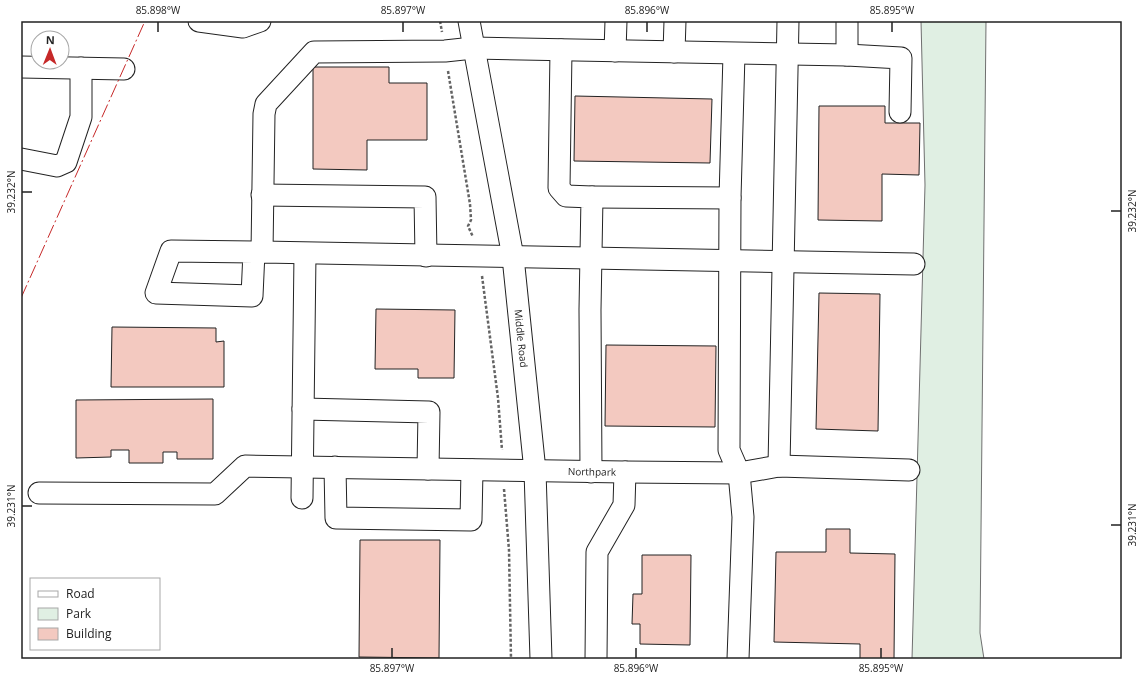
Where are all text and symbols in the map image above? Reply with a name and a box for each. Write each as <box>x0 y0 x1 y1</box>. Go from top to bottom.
text: 85.898°W <box>136 3 181 17</box>
text: 85.897°W <box>381 3 426 17</box>
text: 85.896°W <box>625 3 670 17</box>
text: 85.895°W <box>870 3 915 17</box>
north arrow <box>30 30 70 70</box>
text: N <box>46 32 55 47</box>
text: 39.232°N <box>4 170 18 214</box>
text: 39.232°N <box>1125 189 1139 233</box>
street label: Middle Road <box>511 309 531 368</box>
street label: Northpark <box>568 464 617 479</box>
text: 39.231°N <box>4 484 18 528</box>
text: 39.231°N <box>1125 503 1139 547</box>
legend <box>30 578 160 650</box>
text: Road <box>66 585 95 602</box>
text: Park <box>66 605 92 622</box>
text: Building <box>66 625 112 642</box>
text: 85.897°W <box>370 661 415 675</box>
text: 85.896°W <box>614 661 659 675</box>
text: 85.895°W <box>859 661 904 675</box>

